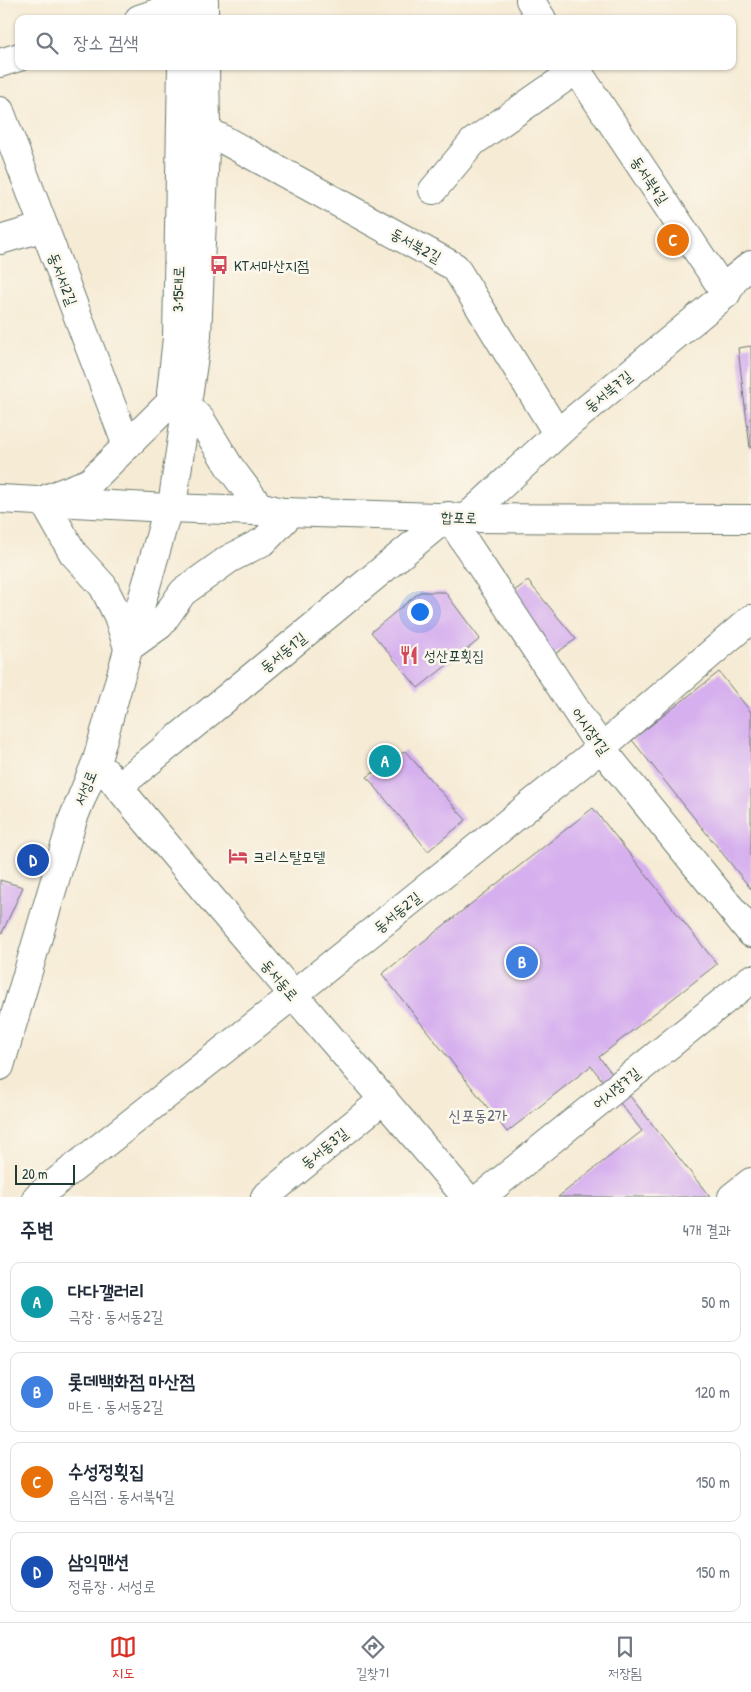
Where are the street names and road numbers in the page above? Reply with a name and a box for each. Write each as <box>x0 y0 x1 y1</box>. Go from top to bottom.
street label: 동서북4길 <box>626 152 674 208</box>
street label: 동서북2길 <box>387 222 445 268</box>
street label: 동서서2길 <box>43 249 83 309</box>
street label: 3·15대로 <box>167 266 189 312</box>
street label: 동서북7길 <box>580 365 636 417</box>
street label: 합포로 <box>441 506 477 528</box>
street label: 동서동1길 <box>256 627 310 677</box>
street label: 어시장1길 <box>567 703 615 759</box>
street label: 서성로 <box>68 767 102 809</box>
street label: 동서동2길 <box>369 886 425 938</box>
street label: 동서동로 <box>256 955 304 1005</box>
street label: 어시장7길 <box>588 1062 644 1114</box>
street label: 동서동3길 <box>296 1123 352 1173</box>

